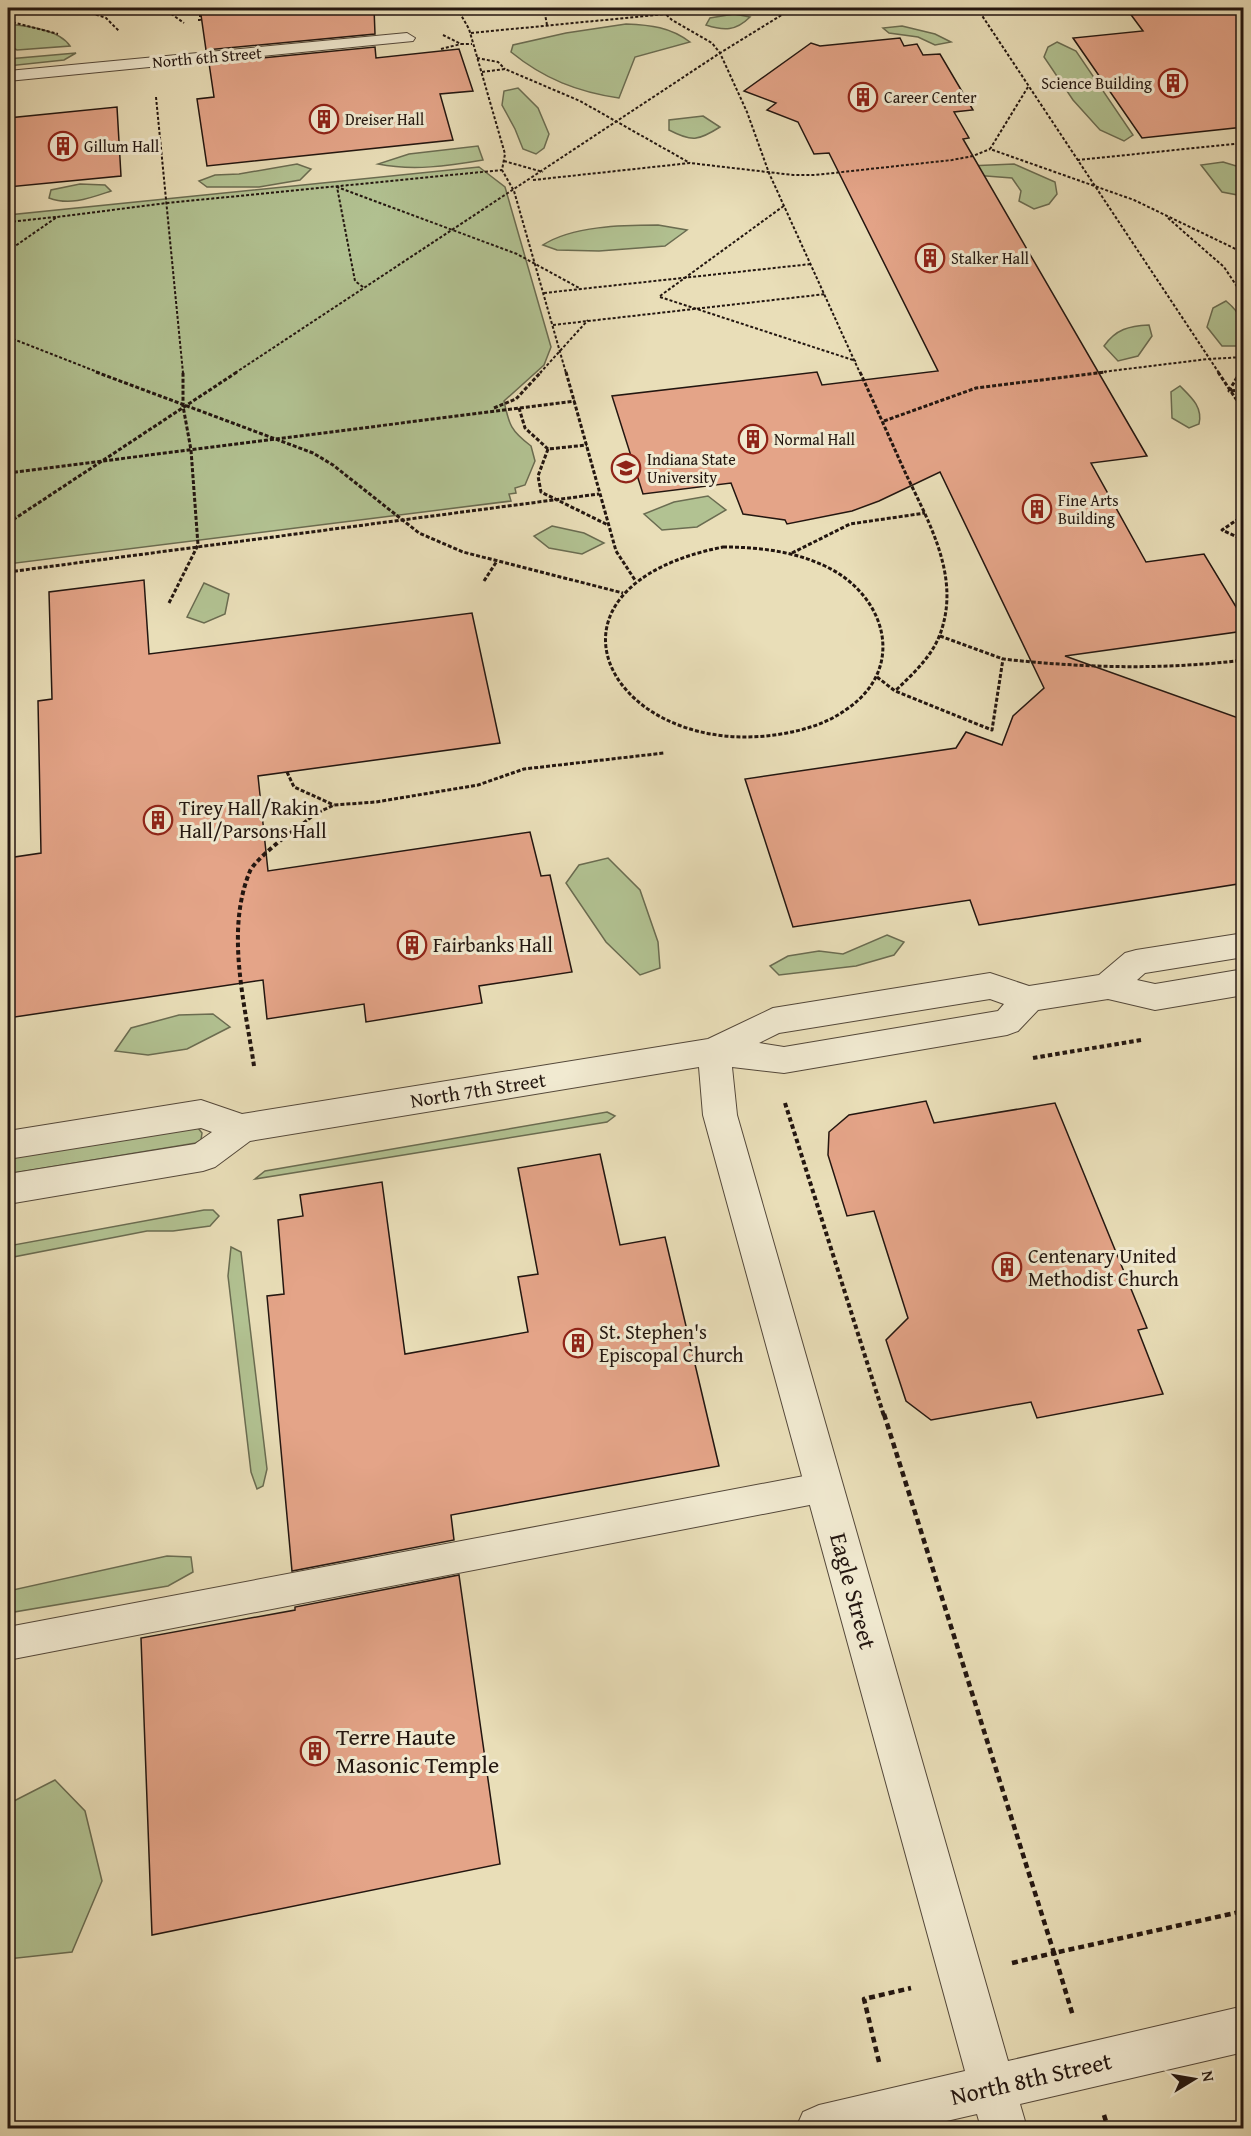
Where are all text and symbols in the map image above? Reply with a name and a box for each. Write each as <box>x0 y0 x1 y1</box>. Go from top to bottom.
street label: North 6th Street <box>151 40 263 74</box>
building icon: Science Building <box>1157 67 1189 99</box>
place label: Science Building <box>1041 71 1152 95</box>
building icon: Career Center <box>847 81 879 113</box>
place label: Career Center <box>884 85 977 109</box>
building icon: Dreiser Hall <box>308 103 340 135</box>
place label: Dreiser Hall <box>345 107 425 131</box>
building icon: Gillum Hall <box>47 130 79 162</box>
place label: Gillum Hall <box>84 134 160 158</box>
building icon: Stalker Hall <box>914 242 946 274</box>
place label: Stalker Hall <box>951 246 1030 270</box>
building icon: Normal Hall <box>737 423 769 455</box>
place label: Normal Hall <box>774 427 856 451</box>
place label: Indiana State University <box>647 447 736 489</box>
school or university icon: Indiana State University <box>610 452 642 484</box>
place label: Fine Arts Building <box>1058 488 1119 530</box>
building icon: Fine Arts Building <box>1021 493 1053 525</box>
place label: Tirey Hall/Rakin Hall/Parsons Hall <box>179 793 327 845</box>
building icon: Tirey Hall/Rakin Hall/Parsons Hall <box>142 804 174 836</box>
building icon: Fairbanks Hall <box>396 929 428 961</box>
place label: Fairbanks Hall <box>433 930 553 959</box>
street label: North 7th Street <box>408 1064 548 1115</box>
place label: Centenary United Methodist Church <box>1028 1241 1179 1293</box>
building icon: Centenary United Methodist Church <box>991 1251 1023 1283</box>
place label: St. Stephen's Episcopal Church <box>599 1317 743 1369</box>
building icon: St. Stephen's Episcopal Church <box>562 1327 594 1359</box>
street label: Eagle Street <box>821 1529 886 1654</box>
place label: Terre Haute Masonic Temple <box>336 1719 499 1782</box>
building icon: Terre Haute Masonic Temple <box>299 1735 331 1767</box>
street label: North 8th Street <box>947 2043 1116 2114</box>
north arrow <box>1164 2049 1224 2109</box>
text: N <box>1196 2069 1222 2084</box>

